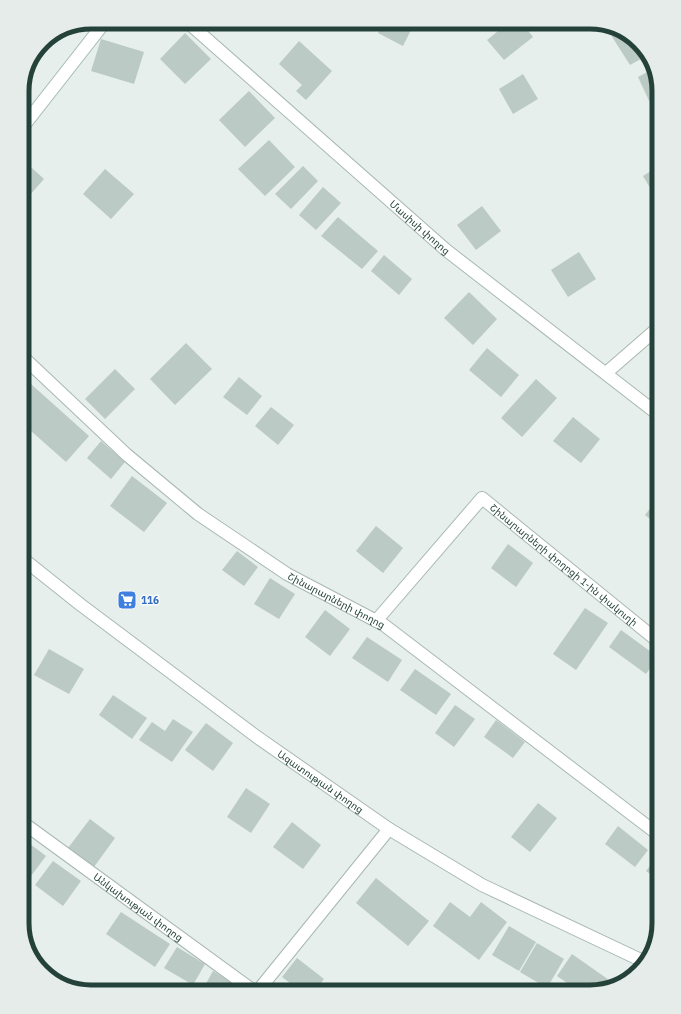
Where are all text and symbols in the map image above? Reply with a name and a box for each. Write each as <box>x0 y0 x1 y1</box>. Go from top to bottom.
street label: Մասիսի փողոց <box>387 197 452 258</box>
street label: Շինարարների փողոցի 1-ին փակուղի <box>487 501 640 629</box>
street label: Շինարարների փողոց <box>285 570 387 631</box>
supermarket icon: 116 <box>116 589 138 611</box>
place label: 116 <box>141 594 159 607</box>
street label: Ազատության փողոց <box>275 747 366 816</box>
street label: Անկախության փողոց <box>91 870 185 944</box>

